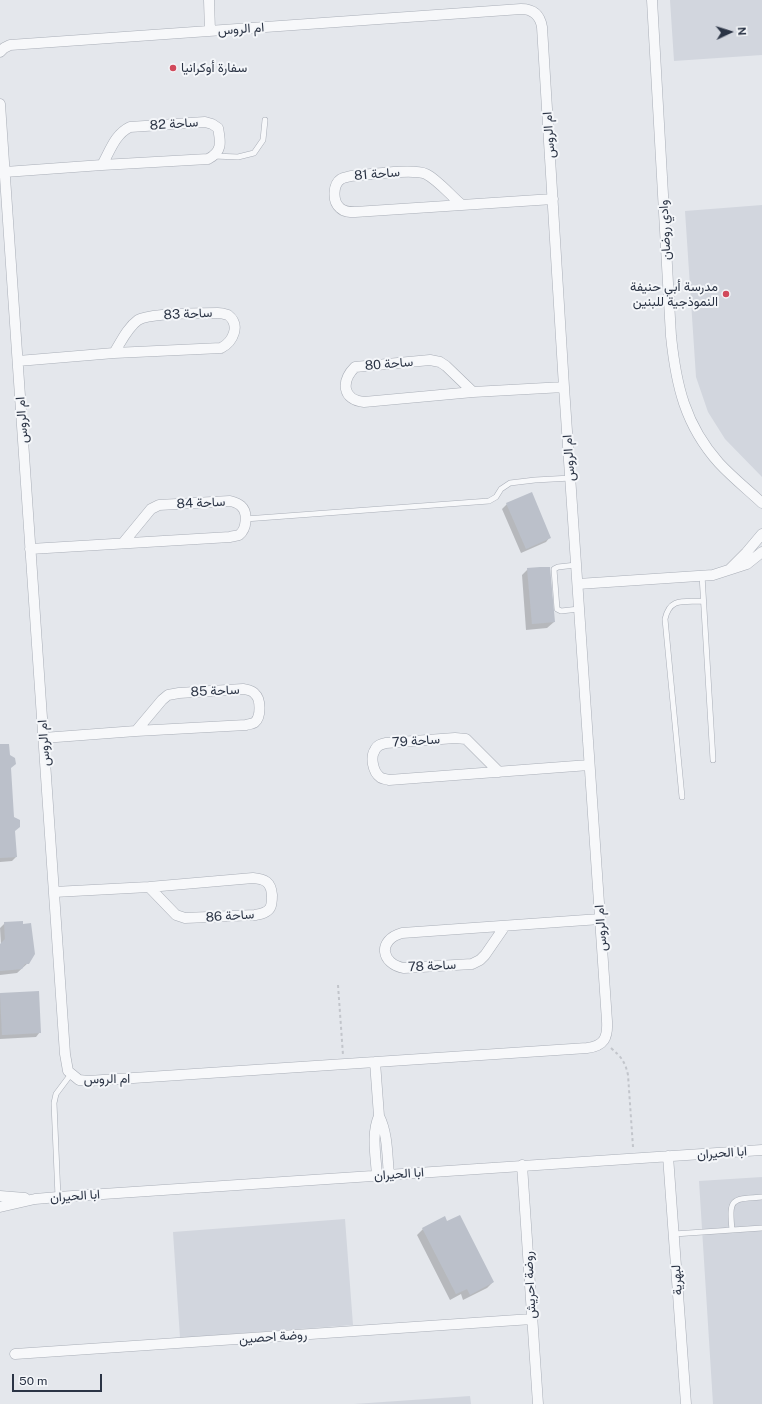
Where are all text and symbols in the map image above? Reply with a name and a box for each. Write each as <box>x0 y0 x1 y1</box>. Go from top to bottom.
north arrow <box>710 12 750 52</box>
street label: ام الروس <box>217 20 265 38</box>
text: N <box>736 26 748 36</box>
place label: سفارة أوكرانيا <box>181 60 247 76</box>
marker: سفارة أوكرانيا <box>168 63 178 73</box>
street label: ام الروس <box>540 111 558 159</box>
street label: ساحة 82 <box>149 115 199 133</box>
street label: ساحة 81 <box>353 164 401 184</box>
street label: وادي روضان <box>656 199 674 261</box>
place label: مدرسة أبي حنيفة النموذجية للبنين <box>630 279 718 310</box>
marker: مدرسة أبي حنيفة النموذجية للبنين <box>721 289 731 299</box>
street label: ساحة 83 <box>163 305 213 323</box>
street label: ساحة 80 <box>364 354 414 374</box>
street label: ام الروس <box>13 396 31 444</box>
street label: ام الروس <box>560 434 578 482</box>
street label: ساحة 84 <box>176 494 226 512</box>
street label: ساحة 85 <box>190 682 240 700</box>
street label: ام الروس <box>35 719 53 767</box>
street label: ساحة 79 <box>392 732 440 750</box>
street label: ام الروس <box>592 904 610 952</box>
street label: ساحة 86 <box>205 907 255 925</box>
street label: ساحة 78 <box>408 957 456 975</box>
street label: ام الروس <box>84 1071 130 1087</box>
street label: ابا الحيران <box>696 1143 748 1163</box>
street label: ابا الحيران <box>373 1164 425 1184</box>
street label: ابا الحيران <box>49 1186 101 1206</box>
street label: روضة احريش <box>520 1251 540 1319</box>
street label: لبهرية <box>668 1264 686 1296</box>
street label: روضة احصين <box>238 1327 308 1347</box>
scale bar <box>14 1366 104 1392</box>
text: 50 m <box>19 1374 47 1388</box>

